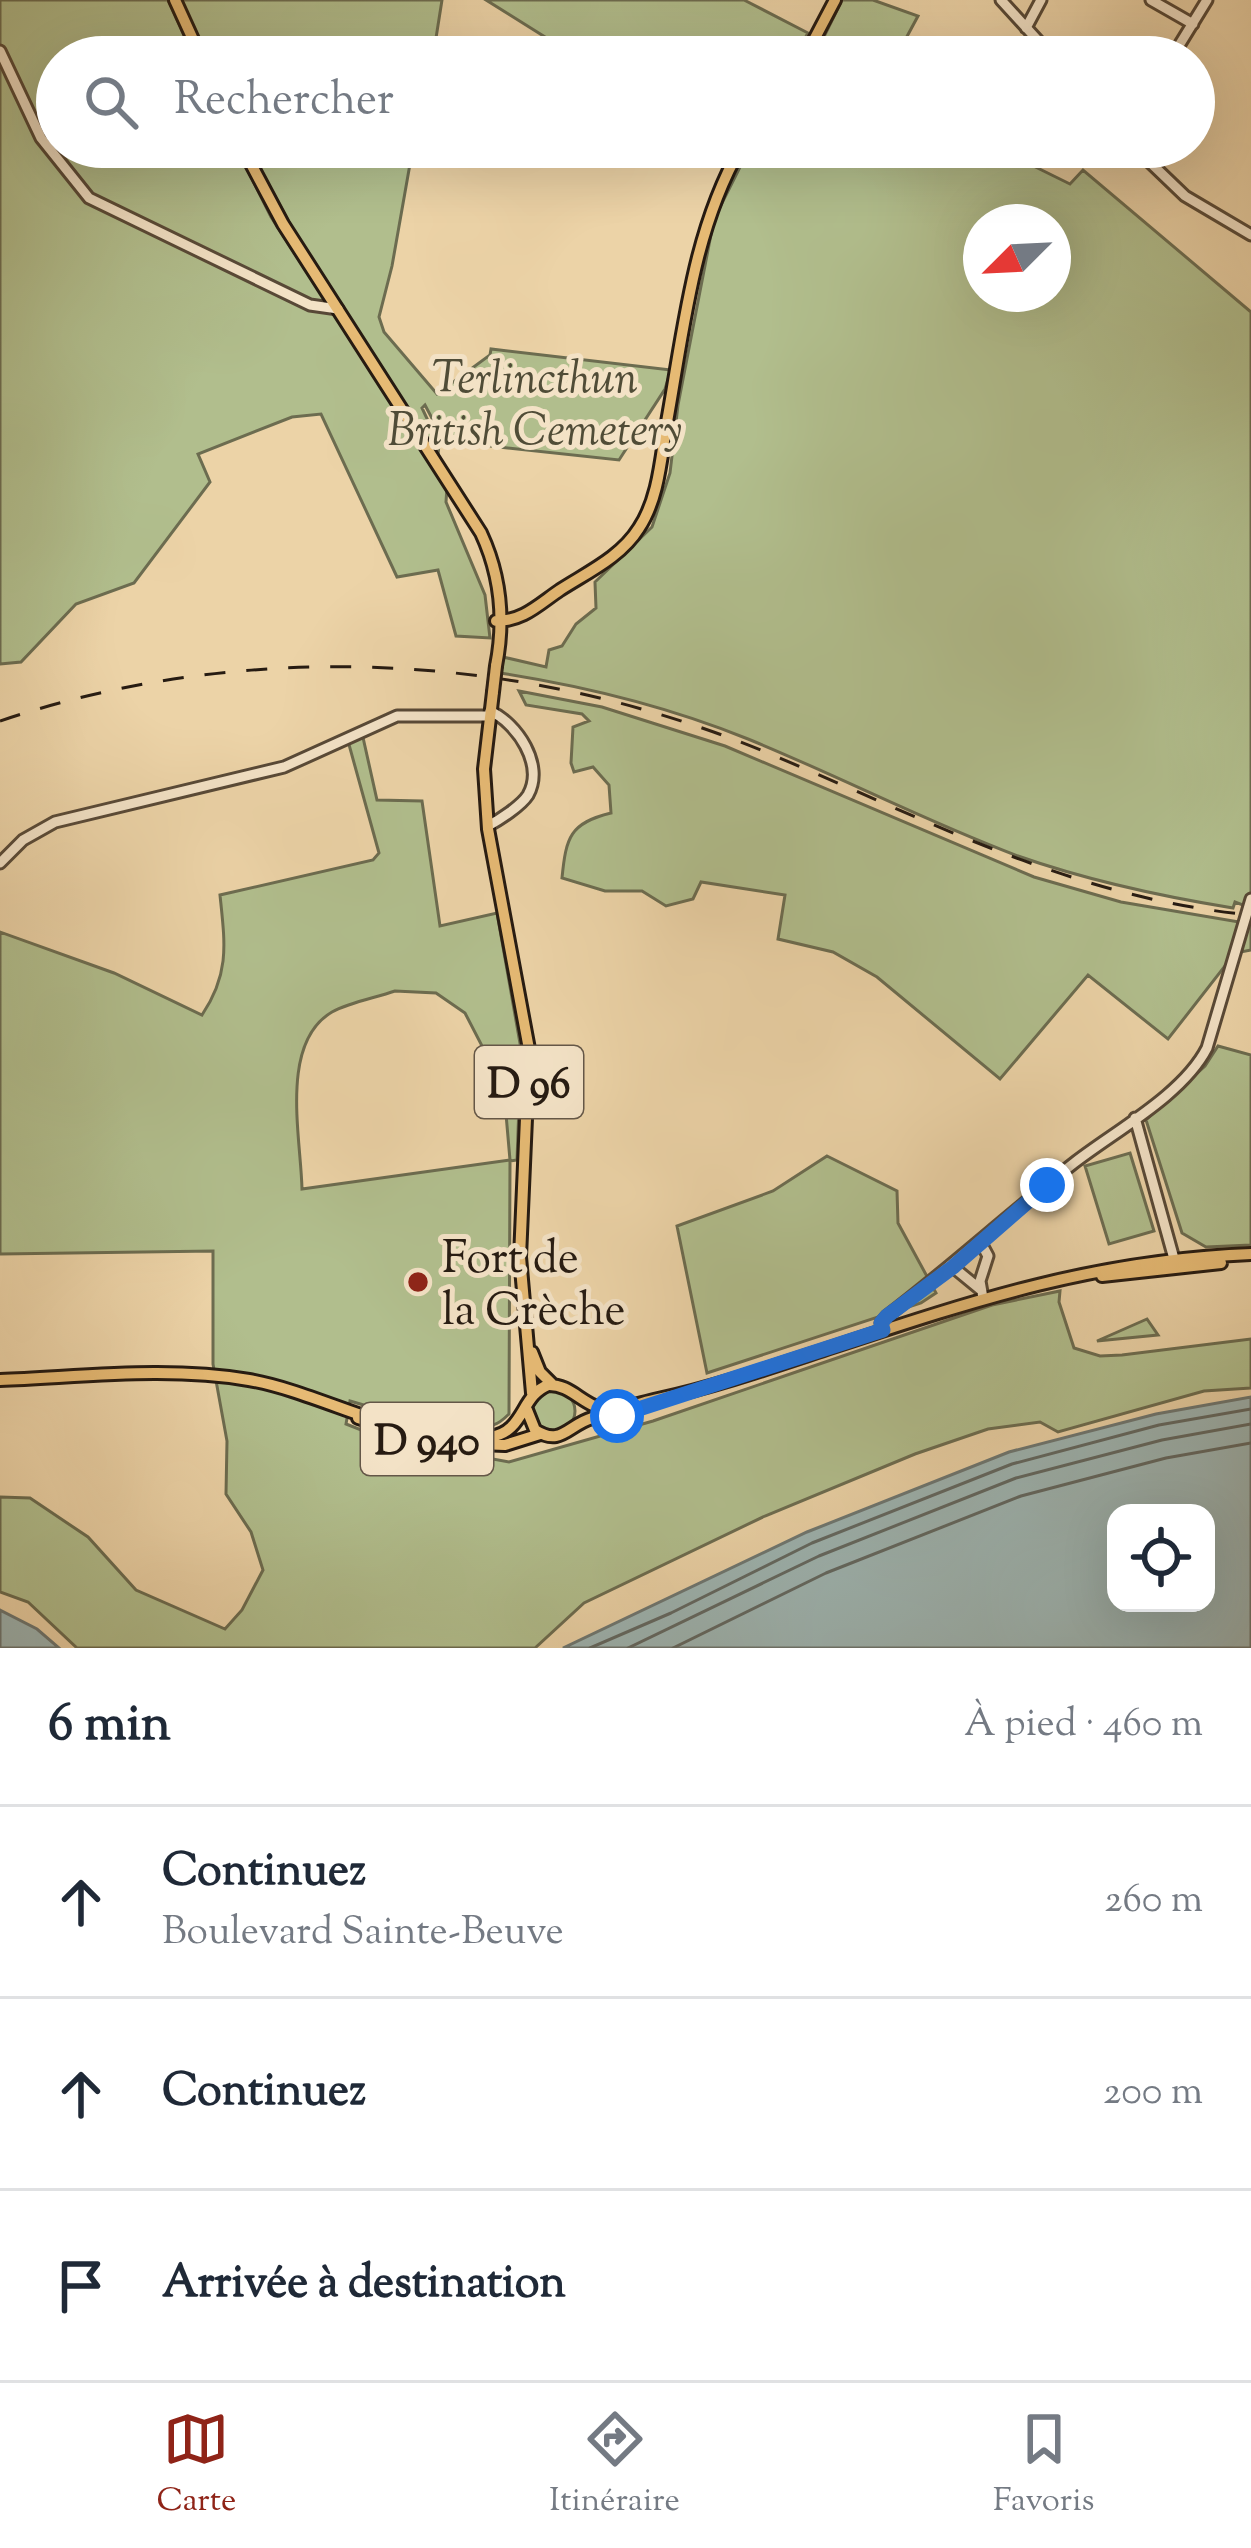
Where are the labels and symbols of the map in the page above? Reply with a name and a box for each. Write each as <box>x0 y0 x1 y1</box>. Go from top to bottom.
north arrow <box>963 204 1071 312</box>
park label: Terlincthun British Cemetery <box>388 349 682 466</box>
road number: D 96 <box>475 1046 583 1118</box>
route end <box>1020 1158 1074 1212</box>
place label: Fort de la Crèche <box>442 1229 625 1346</box>
marker: Fort de la Crèche <box>405 1269 431 1295</box>
route start <box>590 1389 644 1443</box>
road number: D 940 <box>361 1403 493 1475</box>

